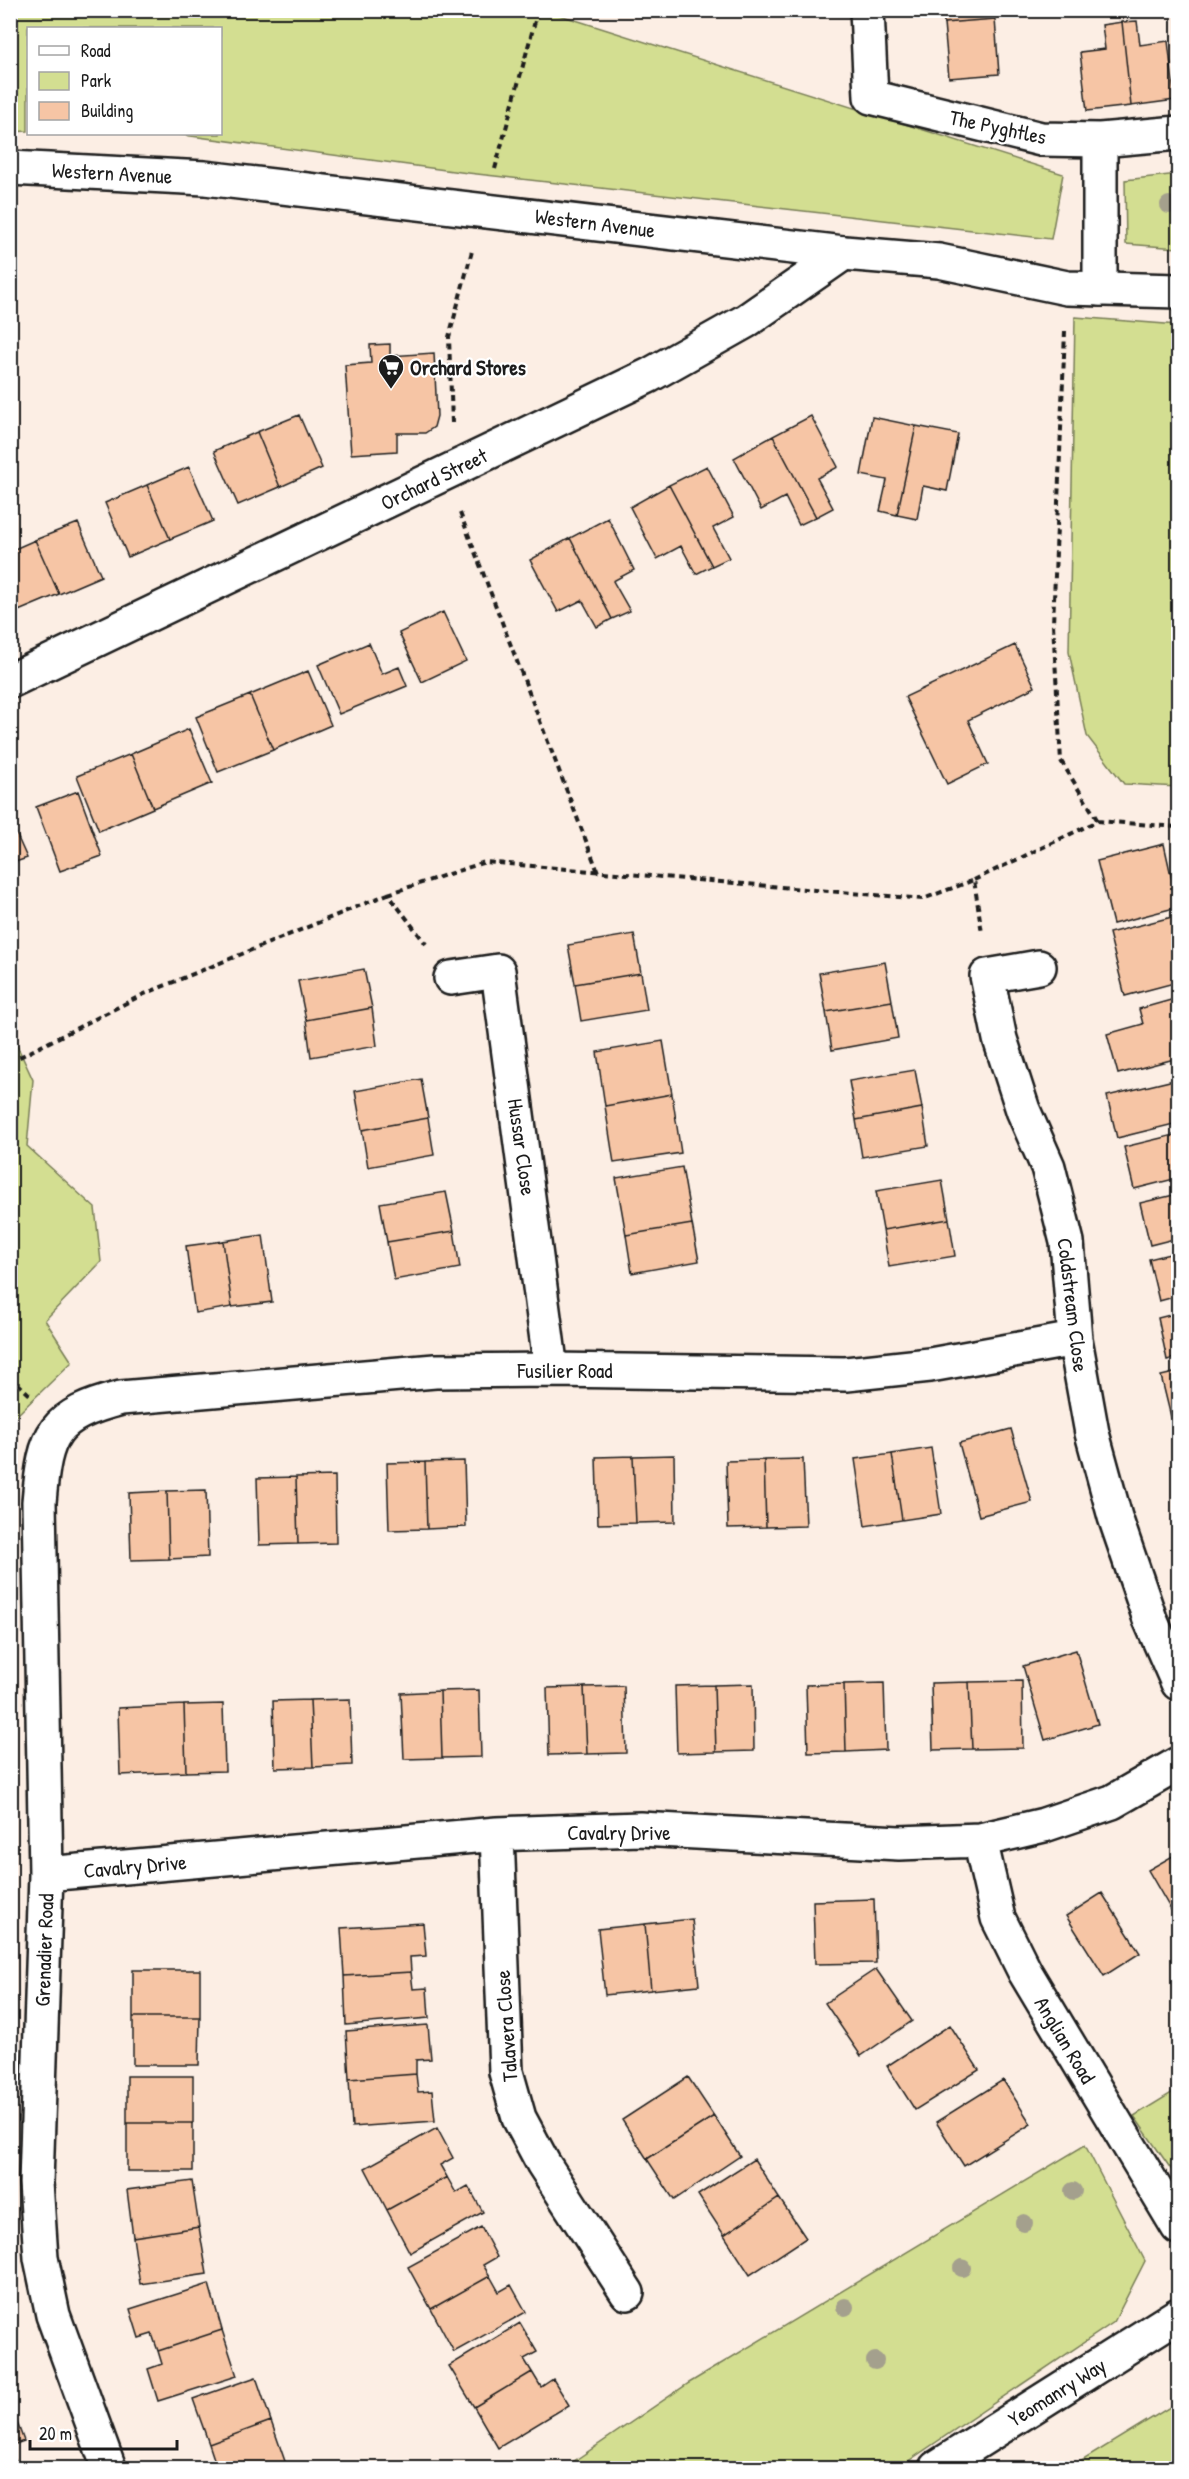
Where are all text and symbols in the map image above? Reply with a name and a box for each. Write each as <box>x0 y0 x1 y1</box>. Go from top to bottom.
legend <box>27 27 222 135</box>
text: Road <box>81 38 111 63</box>
text: Park <box>81 68 112 93</box>
text: Building <box>81 98 133 123</box>
street label: The Pyghtles <box>947 103 1049 151</box>
street label: Western Avenue <box>51 155 173 191</box>
street label: Western Avenue <box>533 201 657 245</box>
supermarket icon: Orchard Stores <box>376 352 406 390</box>
place label: Orchard Stores <box>410 353 526 382</box>
street label: Orchard Street <box>376 440 493 517</box>
street label: Hussar Close <box>501 1097 543 1197</box>
street label: Coldstream Close <box>1050 1236 1096 1374</box>
street label: Fusilier Road <box>516 1356 613 1385</box>
street label: Cavalry Drive <box>567 1818 671 1847</box>
street label: Cavalry Drive <box>82 1847 188 1885</box>
street label: Grenadier Road <box>28 1893 60 2007</box>
street label: Talavera Close <box>488 1969 524 2083</box>
street label: Anglian Road <box>1028 1991 1102 2089</box>
street label: Yeomanry Way <box>1003 2351 1111 2433</box>
scale bar <box>30 2413 177 2451</box>
text: 20 m <box>39 2421 72 2446</box>

